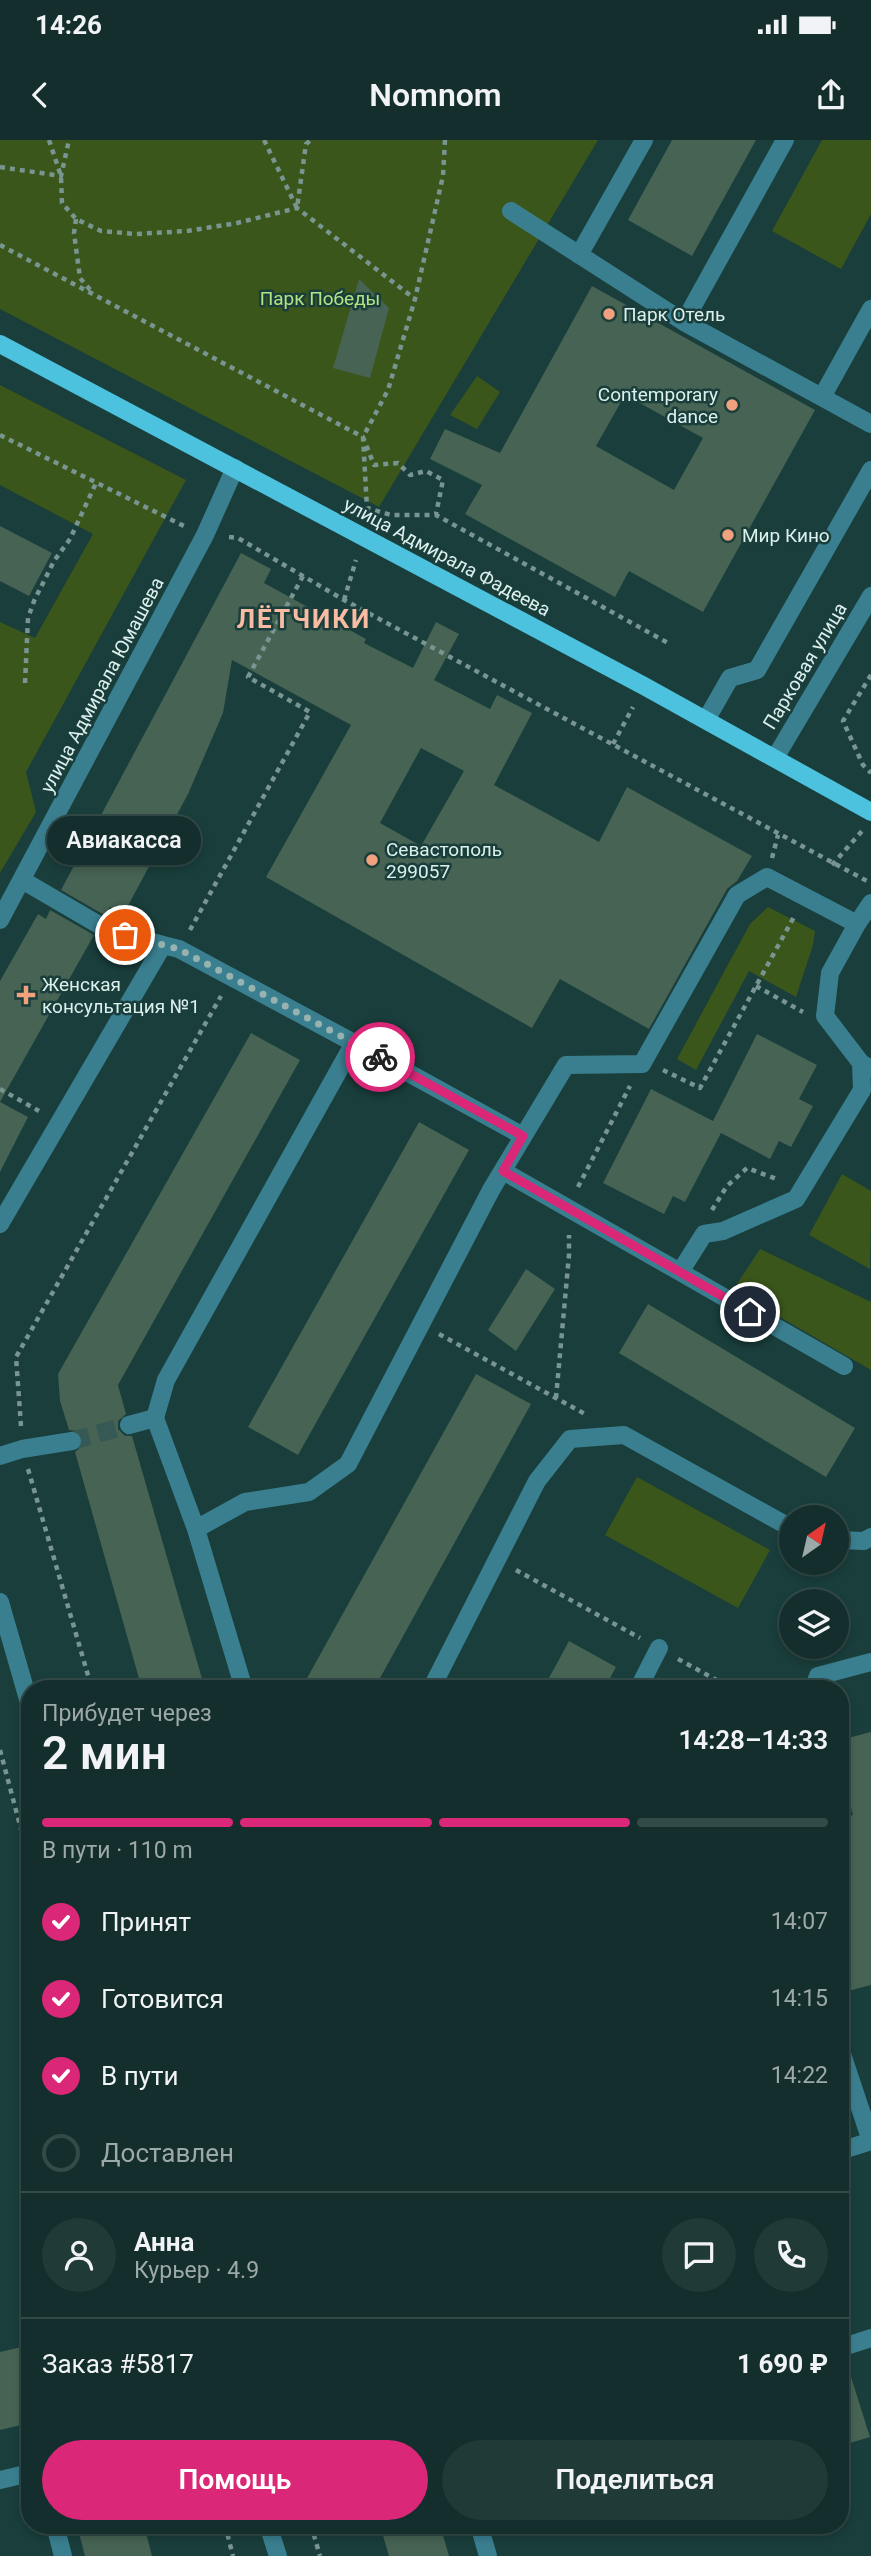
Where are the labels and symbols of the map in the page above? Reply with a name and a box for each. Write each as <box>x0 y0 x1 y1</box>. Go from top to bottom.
park label: Парк Победы <box>260 287 380 310</box>
place label: Парк Отель <box>623 303 725 326</box>
marker: Парк Отель <box>601 306 617 322</box>
place label: Contemporary dance <box>598 383 718 428</box>
marker: Contemporary dance <box>724 397 740 413</box>
street label: улица Адмирала Фадеева <box>340 493 554 621</box>
place label: Мир Кино <box>742 524 830 547</box>
marker: Мир Кино <box>720 527 736 543</box>
street label: улица Адмирала Юмашева <box>35 573 169 797</box>
street label: Парковая улица <box>758 598 852 734</box>
district label: ЛЁТЧИКИ <box>237 604 371 634</box>
callout: Авиакасса <box>48 816 202 865</box>
place label: Севастополь 299057 <box>386 838 502 883</box>
marker: Севастополь 299057 <box>364 852 380 868</box>
pin <box>95 905 155 965</box>
place label: Женская консультация №1 <box>42 973 200 1018</box>
marker: Женская консультация №1 <box>16 985 36 1005</box>
courier <box>345 1022 415 1092</box>
pin <box>720 1282 780 1342</box>
north arrow <box>779 1505 849 1575</box>

